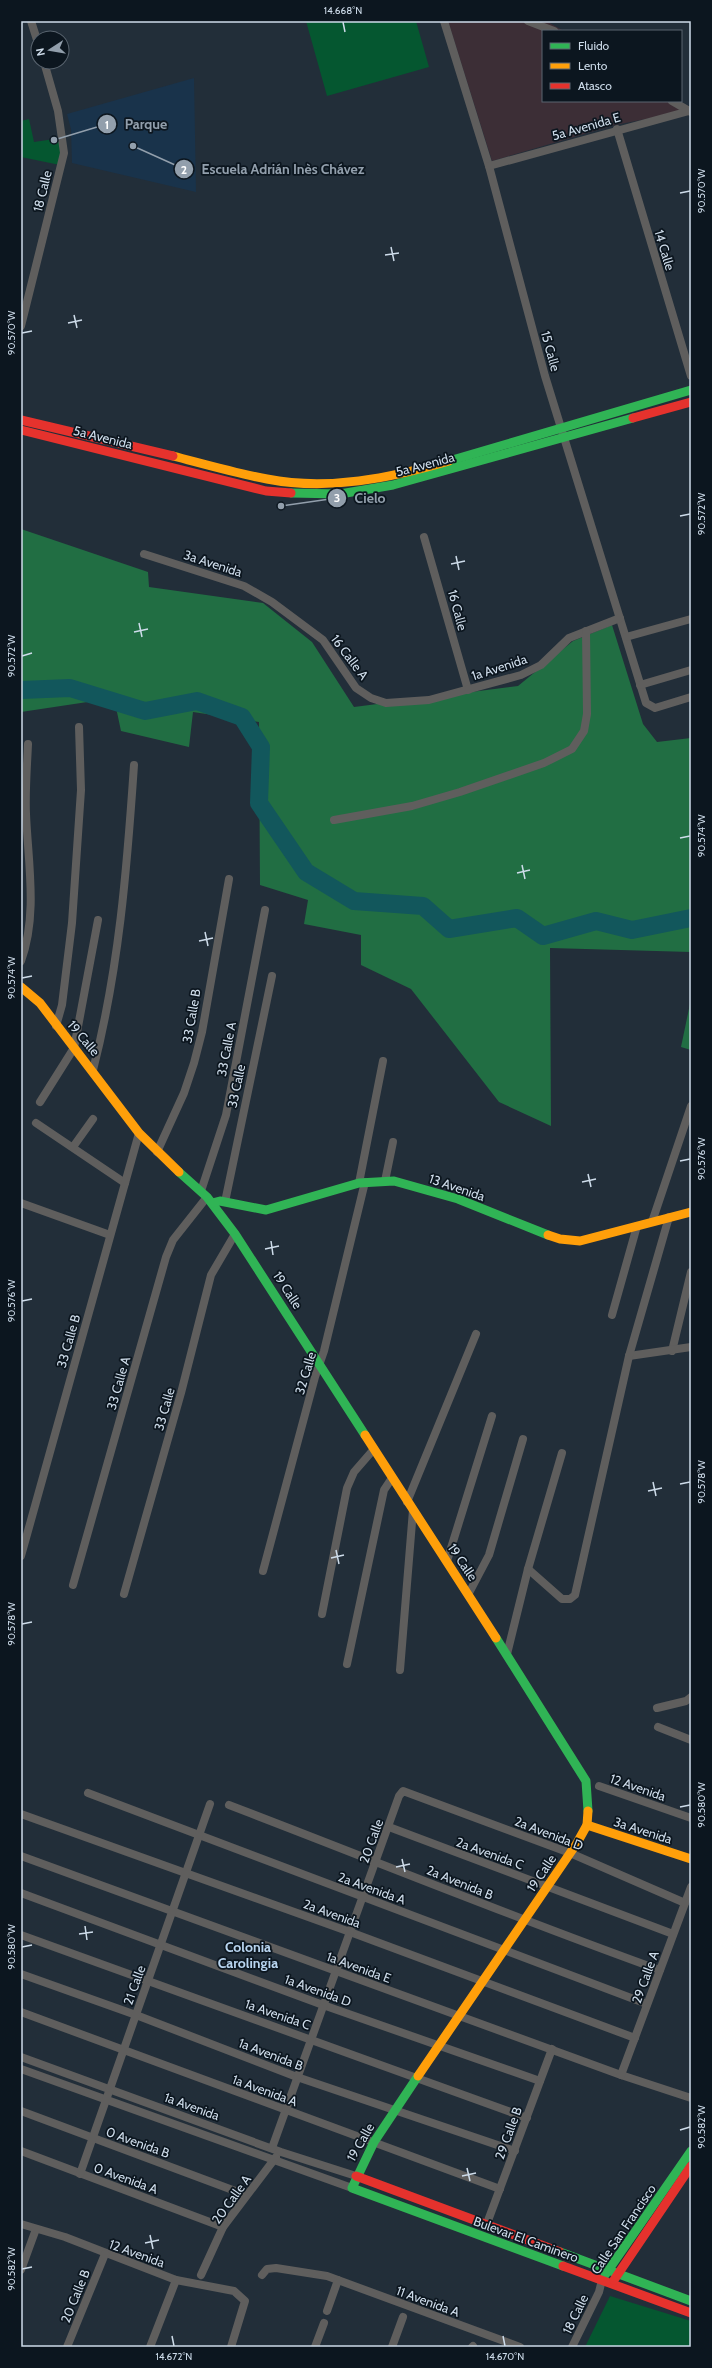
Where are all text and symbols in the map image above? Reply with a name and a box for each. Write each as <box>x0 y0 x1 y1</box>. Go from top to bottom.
text: 14.668°N <box>324 4 362 17</box>
north arrow <box>30 30 70 70</box>
legend <box>542 30 682 102</box>
text: Fluido <box>578 38 610 53</box>
text: N <box>33 47 48 57</box>
text: Lento <box>578 58 608 73</box>
text: Atasco <box>578 78 612 93</box>
street label: 5a Avenida E <box>550 109 622 143</box>
callout: Parque <box>97 111 176 137</box>
text: Parque <box>125 115 167 133</box>
text: 1 <box>105 117 109 132</box>
callout: Escuela Adrián Inès Chávez <box>174 156 373 182</box>
text: Escuela Adrián Inès Chávez <box>202 160 365 178</box>
text: 2 <box>181 162 187 177</box>
street label: 18 Calle <box>29 168 55 213</box>
text: 90.570°W <box>695 168 708 213</box>
street label: 14 Calle <box>651 228 679 273</box>
text: 90.570°W <box>5 310 18 355</box>
street label: 15 Calle <box>538 329 564 373</box>
street label: 5a Avenida <box>72 422 135 452</box>
street label: 5a Avenida <box>394 448 457 480</box>
callout: Cielo <box>327 485 394 511</box>
text: Cielo <box>355 489 386 507</box>
text: 3 <box>334 490 340 505</box>
text: 90.572°W <box>695 492 708 535</box>
street label: 3a Avenida <box>182 546 245 580</box>
street label: 16 Calle <box>445 588 471 632</box>
street label: 16 Calle A <box>328 631 372 683</box>
text: 90.572°W <box>5 634 18 677</box>
street label: 1a Avenida <box>469 650 529 683</box>
text: 90.574°W <box>695 814 708 857</box>
text: 90.574°W <box>5 956 18 999</box>
street label: 33 Calle B <box>178 987 204 1044</box>
street label: 19 Calle <box>65 1017 104 1059</box>
street label: 33 Calle A <box>213 1021 239 1077</box>
street label: 33 Calle <box>224 1062 248 1109</box>
text: 90.576°W <box>695 1137 708 1180</box>
street label: 13 Avenida <box>427 1170 488 1204</box>
street label: 19 Calle <box>270 1268 306 1312</box>
text: 90.576°W <box>5 1279 18 1322</box>
street label: 33 Calle B <box>53 1312 83 1369</box>
street label: 32 Calle <box>291 1349 319 1396</box>
street label: 33 Calle A <box>103 1354 133 1412</box>
street label: 33 Calle <box>150 1385 178 1432</box>
text: 90.578°W <box>695 1460 708 1504</box>
street label: 19 Calle <box>445 1540 481 1584</box>
text: 90.578°W <box>5 1602 18 1646</box>
street label: 12 Avenida <box>608 1770 669 1804</box>
text: 90.580°W <box>695 1782 708 1828</box>
street label: 2a Avenida D <box>512 1813 586 1853</box>
street label: 3a Avenida <box>612 1813 675 1847</box>
street label: 20 Calle <box>356 1816 386 1865</box>
street label: 2a Avenida C <box>454 1833 526 1873</box>
street label: 19 Calle <box>523 1851 559 1895</box>
street label: 2a Avenida B <box>424 1861 496 1903</box>
street label: 2a Avenida A <box>336 1868 408 1908</box>
street label: 2a Avenida <box>301 1895 364 1931</box>
text: 90.580°W <box>5 1924 18 1970</box>
district label: Colonia Carolingia <box>218 1938 278 1972</box>
street label: 1a Avenida E <box>325 1948 393 1986</box>
street label: 29 Calle A <box>628 1948 662 2006</box>
street label: 21 Calle <box>119 1963 149 2007</box>
street label: 1a Avenida D <box>282 1971 354 2009</box>
street label: 1a Avenida C <box>243 1995 313 2033</box>
street label: 1a Avenida B <box>236 2034 306 2074</box>
street label: 1a Avenida A <box>230 2071 300 2109</box>
street label: 1a Avenida <box>162 2089 222 2124</box>
street label: 29 Calle B <box>491 2104 525 2161</box>
text: 90.582°W <box>695 2105 708 2149</box>
street label: 19 Calle <box>343 2120 377 2164</box>
street label: 0 Avenida B <box>104 2123 172 2161</box>
street label: 0 Avenida A <box>92 2159 160 2197</box>
street label: 20 Calle A <box>208 2171 254 2227</box>
street label: Calle San Francisco <box>587 2181 659 2277</box>
street label: Bulevar El Caminero <box>471 2213 581 2265</box>
street label: 12 Avenida <box>107 2236 168 2271</box>
text: 90.582°W <box>5 2247 18 2291</box>
street label: 20 Calle B <box>57 2267 93 2325</box>
street label: 11 Avenida A <box>394 2282 462 2320</box>
street label: 18 Calle <box>559 2291 592 2336</box>
text: 14.672°N <box>156 2350 192 2363</box>
text: 14.670°N <box>486 2350 524 2363</box>

